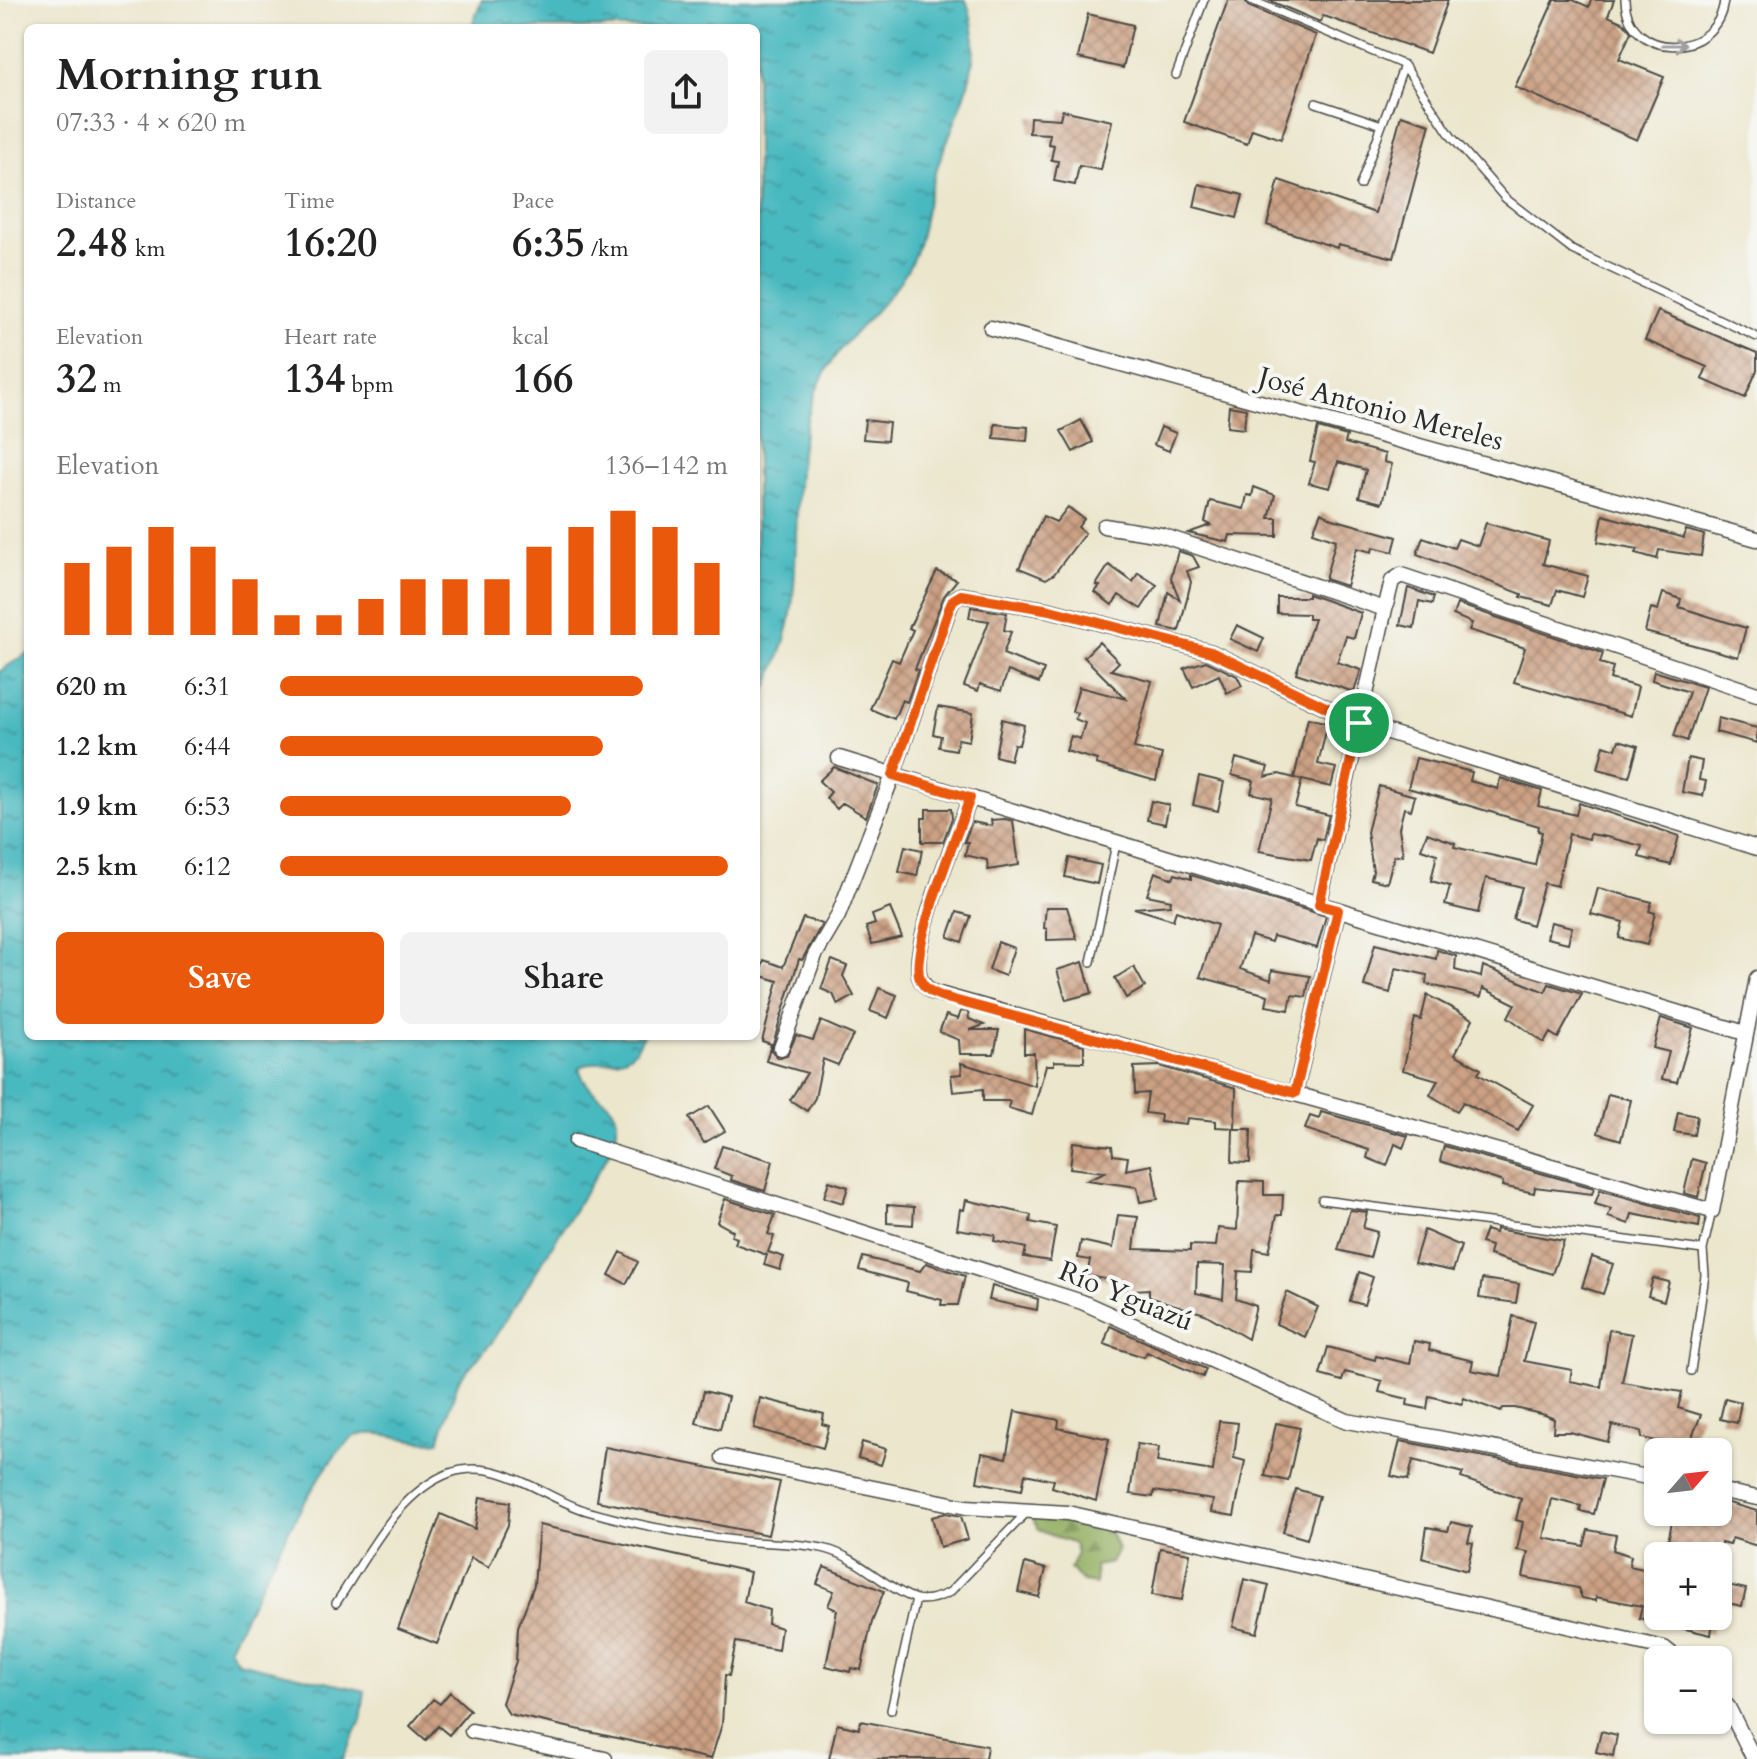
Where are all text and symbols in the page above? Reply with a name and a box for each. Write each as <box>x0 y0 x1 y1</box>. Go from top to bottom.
one-way arrow <box>1660 37 1687 53</box>
text: Morning run <box>56 45 322 105</box>
button: share <box>644 50 728 134</box>
text: 07:33 · 4 × 620 m <box>56 105 246 140</box>
text: Distance <box>56 186 136 216</box>
text: Time <box>284 186 335 216</box>
text: Pace <box>512 186 555 216</box>
text: 2.48 <box>56 216 129 271</box>
text: 16:20 <box>284 216 378 271</box>
text: 6:35 <box>512 216 585 271</box>
text: km <box>129 234 165 264</box>
text: /km <box>585 234 629 264</box>
text: Elevation <box>56 322 143 352</box>
text: Heart rate <box>284 322 377 352</box>
text: kcal <box>512 322 549 352</box>
text: 32 <box>56 352 97 407</box>
text: 134 <box>284 352 345 407</box>
text: 166 <box>512 352 573 407</box>
street label: José Antonio Mereles <box>1251 357 1507 460</box>
text: m <box>97 370 122 400</box>
text: bpm <box>345 370 394 400</box>
text: Elevation <box>56 448 159 483</box>
text: 136–142 m <box>605 448 728 483</box>
text: 620 m <box>56 669 127 704</box>
text: 6:31 <box>184 669 231 704</box>
pin <box>1325 689 1393 757</box>
icon: arrive <box>1337 701 1381 745</box>
text: 1.2 km <box>56 729 137 764</box>
text: 6:44 <box>184 729 231 764</box>
text: 1.9 km <box>56 789 137 824</box>
text: 6:53 <box>184 789 231 824</box>
text: 2.5 km <box>56 849 137 884</box>
text: 6:12 <box>184 849 231 884</box>
button: Save <box>56 932 384 1024</box>
button: Share <box>400 932 728 1024</box>
street label: Río Yguazú <box>1053 1252 1199 1340</box>
north arrow <box>1644 1438 1732 1526</box>
map controls <box>1644 1438 1732 1734</box>
button: + <box>1644 1542 1732 1630</box>
button: − <box>1644 1646 1732 1734</box>

